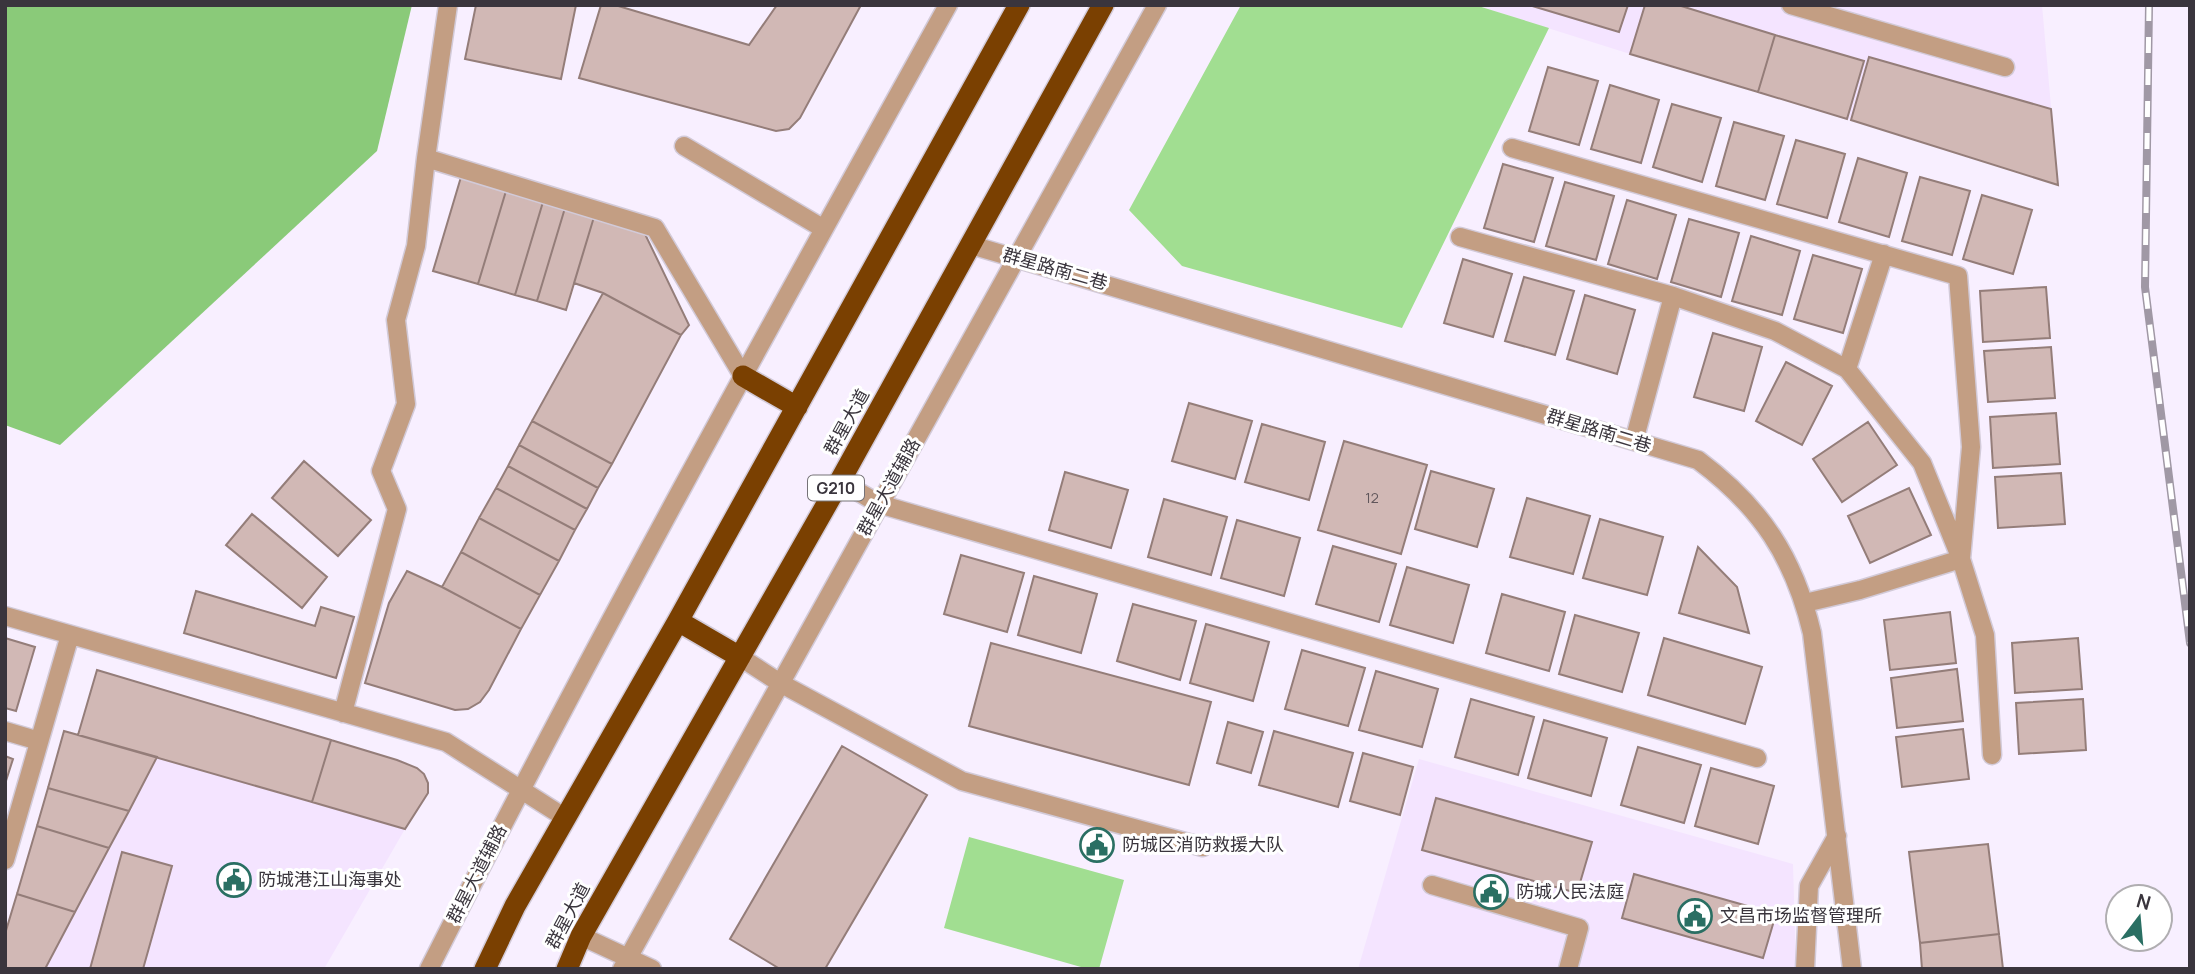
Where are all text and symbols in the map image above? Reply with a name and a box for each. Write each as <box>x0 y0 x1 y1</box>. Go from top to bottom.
street label: 群星路南二巷 <box>1000 242 1110 294</box>
street label: 群星大道 <box>818 384 874 459</box>
street label: 群星路南二巷 <box>1544 403 1654 457</box>
street label: 群星大道辅路 <box>851 433 925 540</box>
road number: G210 <box>808 475 864 500</box>
house number: 12 <box>1365 488 1379 507</box>
street label: 群星大道辅路 <box>441 820 511 927</box>
public building icon: 防城区消防救援大队 <box>1078 826 1116 864</box>
place label: 防城区消防救援大队 <box>1122 832 1284 856</box>
public building icon: 防城港江山海事处 <box>215 861 253 899</box>
place label: 防城港江山海事处 <box>258 867 402 891</box>
public building icon: 防城人民法庭 <box>1472 873 1510 911</box>
street label: 群星大道 <box>540 878 595 953</box>
place label: 防城人民法庭 <box>1516 879 1624 903</box>
north arrow <box>2104 883 2174 953</box>
text: N <box>2134 887 2154 916</box>
public building icon: 文昌市场监督管理所 <box>1676 897 1714 935</box>
place label: 文昌市场监督管理所 <box>1720 903 1882 927</box>

